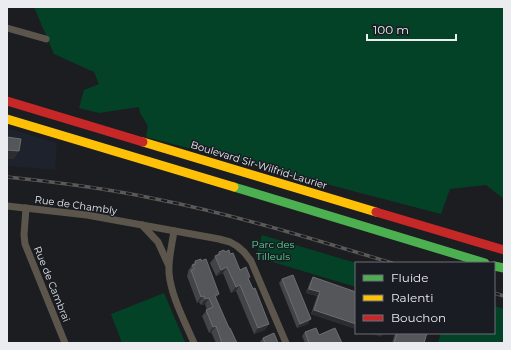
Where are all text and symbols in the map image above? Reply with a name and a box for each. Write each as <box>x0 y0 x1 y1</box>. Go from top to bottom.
scale bar <box>367 16 456 42</box>
text: 100 m <box>373 22 409 37</box>
street label: Boulevard Sir-Wilfrid-Laurier <box>189 138 329 192</box>
street label: Rue de Chambly <box>34 193 119 217</box>
park label: Parc des Tilleuls <box>252 238 294 263</box>
street label: Rue de Cambrai <box>31 244 73 324</box>
legend <box>355 262 495 334</box>
text: Fluide <box>391 270 429 285</box>
text: Ralenti <box>391 290 433 305</box>
text: Bouchon <box>391 310 446 325</box>

